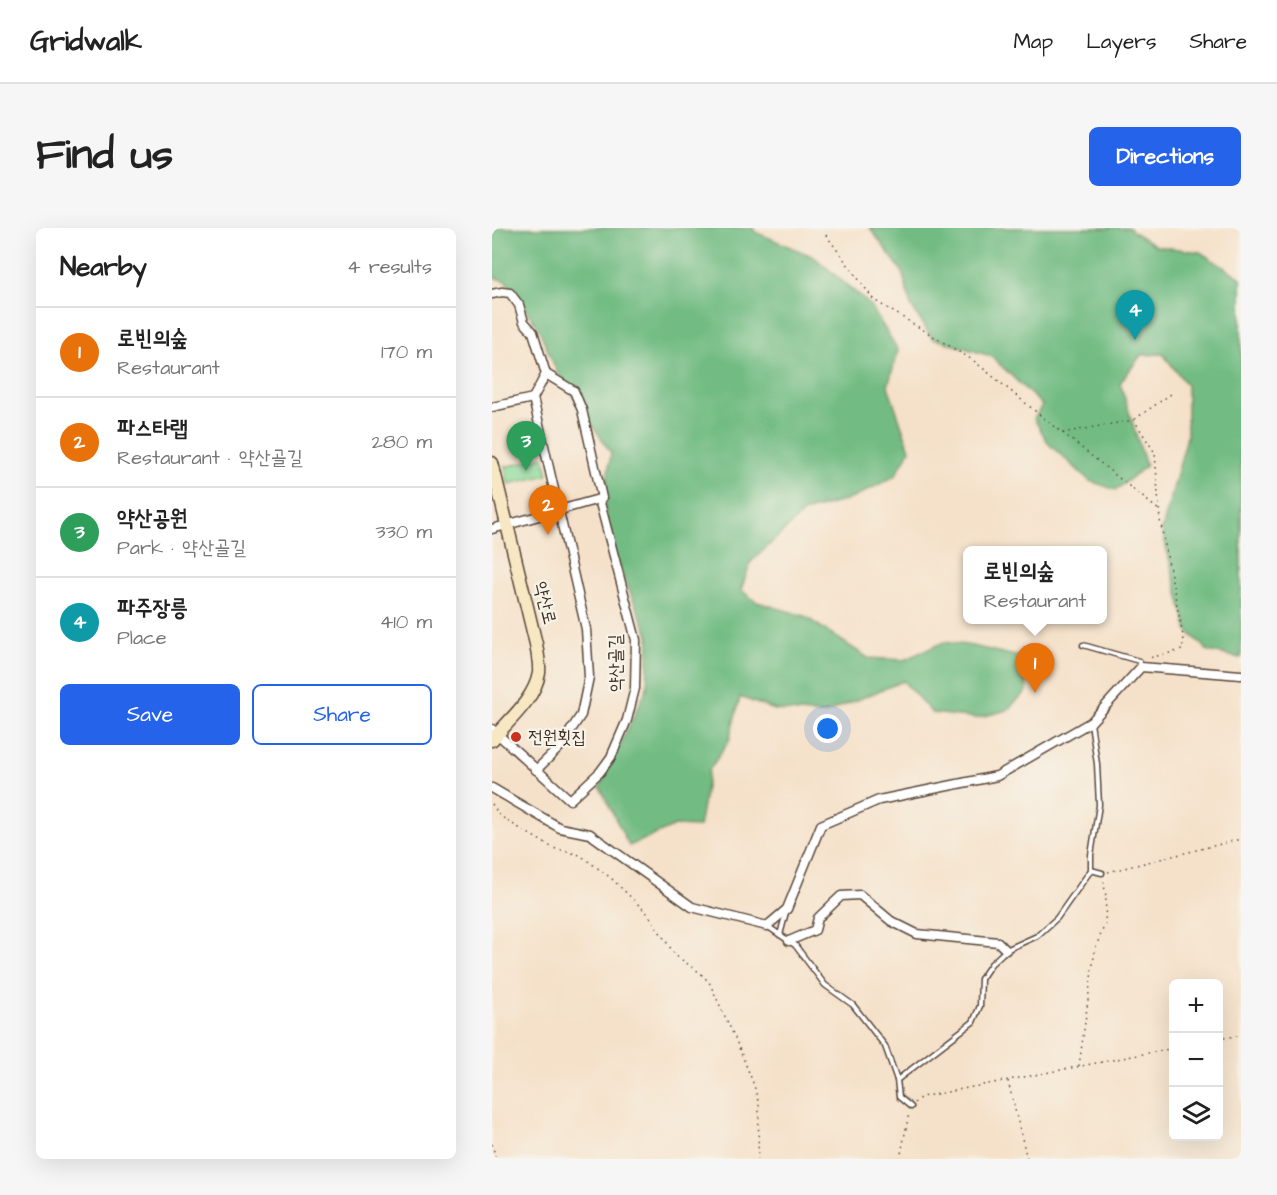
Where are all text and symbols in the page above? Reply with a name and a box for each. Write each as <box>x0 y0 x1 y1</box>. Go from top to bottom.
text: Gridwalk <box>30 22 142 61</box>
text: Map <box>1013 27 1053 56</box>
text: Layers <box>1086 27 1156 56</box>
text: Share <box>1189 27 1247 56</box>
text: Find us <box>36 127 173 185</box>
button: Directions <box>1089 127 1241 186</box>
text: Nearby <box>60 249 147 285</box>
text: 4 results <box>347 253 432 281</box>
pin: 4 <box>1116 291 1154 340</box>
text: 로빈의숲 <box>117 323 188 354</box>
text: 1 <box>78 338 81 366</box>
text: 170 m <box>381 338 432 366</box>
text: Restaurant <box>117 354 220 382</box>
text: 파스타랩 <box>117 413 188 444</box>
pin: 3 <box>507 422 546 471</box>
text: 2 <box>74 428 85 456</box>
text: 280 m <box>371 428 432 456</box>
text: Restaurant · 약산골길 <box>117 444 303 472</box>
pin: 2 <box>528 486 568 535</box>
text: 약산공원 <box>117 503 188 534</box>
text: 3 <box>74 518 85 546</box>
text: 330 m <box>375 518 432 546</box>
text: Park · 약산골길 <box>117 534 246 562</box>
popup <box>963 546 1107 624</box>
text: 로빈의숲 <box>984 556 1054 587</box>
street label: 약산로 <box>528 579 562 627</box>
text: Restaurant <box>984 587 1086 615</box>
text: 파주장릉 <box>117 593 188 624</box>
text: 4 <box>73 608 86 636</box>
text: 410 m <box>380 608 432 636</box>
text: Place <box>117 624 167 652</box>
street label: 약산골길 <box>603 633 629 692</box>
pin: 1 <box>1016 644 1054 693</box>
button: Save <box>60 684 240 745</box>
button: Share <box>252 684 432 745</box>
your location <box>813 714 842 743</box>
place label: 전원횟집 <box>528 725 586 750</box>
marker: 전원횟집 <box>509 730 523 744</box>
map controls <box>1169 979 1223 1141</box>
button: + <box>1169 979 1223 1033</box>
button: − <box>1169 1033 1223 1087</box>
button: layers <box>1169 1087 1223 1141</box>

